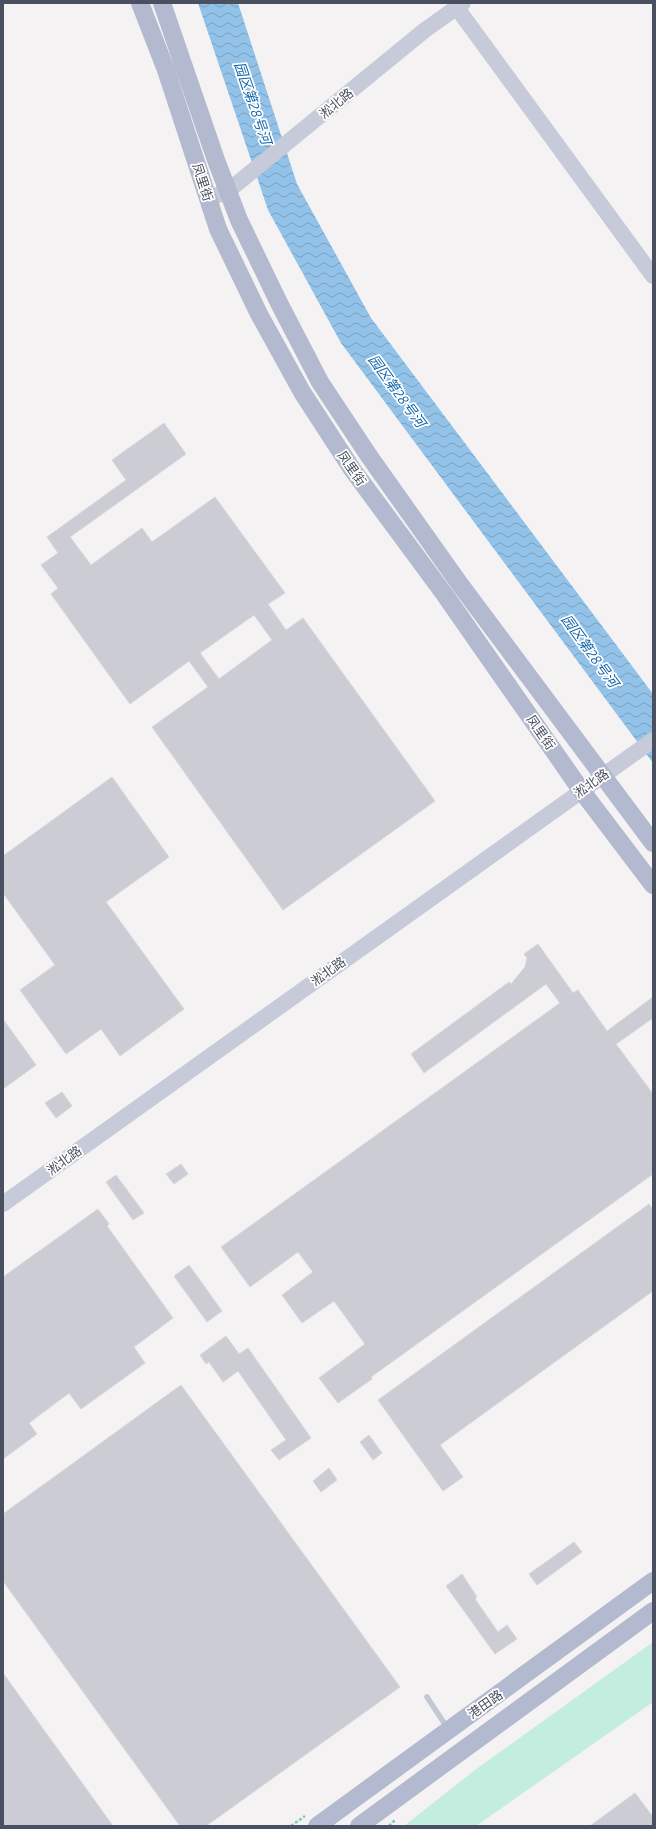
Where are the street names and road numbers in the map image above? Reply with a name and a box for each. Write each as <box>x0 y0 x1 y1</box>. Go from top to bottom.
street label: 淞北路 <box>316 85 356 121</box>
street label: 凤里街 <box>190 161 216 203</box>
street label: 凤里街 <box>335 448 369 488</box>
street label: 凤里街 <box>524 712 558 752</box>
street label: 淞北路 <box>571 766 611 800</box>
street label: 淞北路 <box>308 954 348 988</box>
street label: 淞北路 <box>44 1143 84 1177</box>
street label: 港田路 <box>465 1687 505 1721</box>

